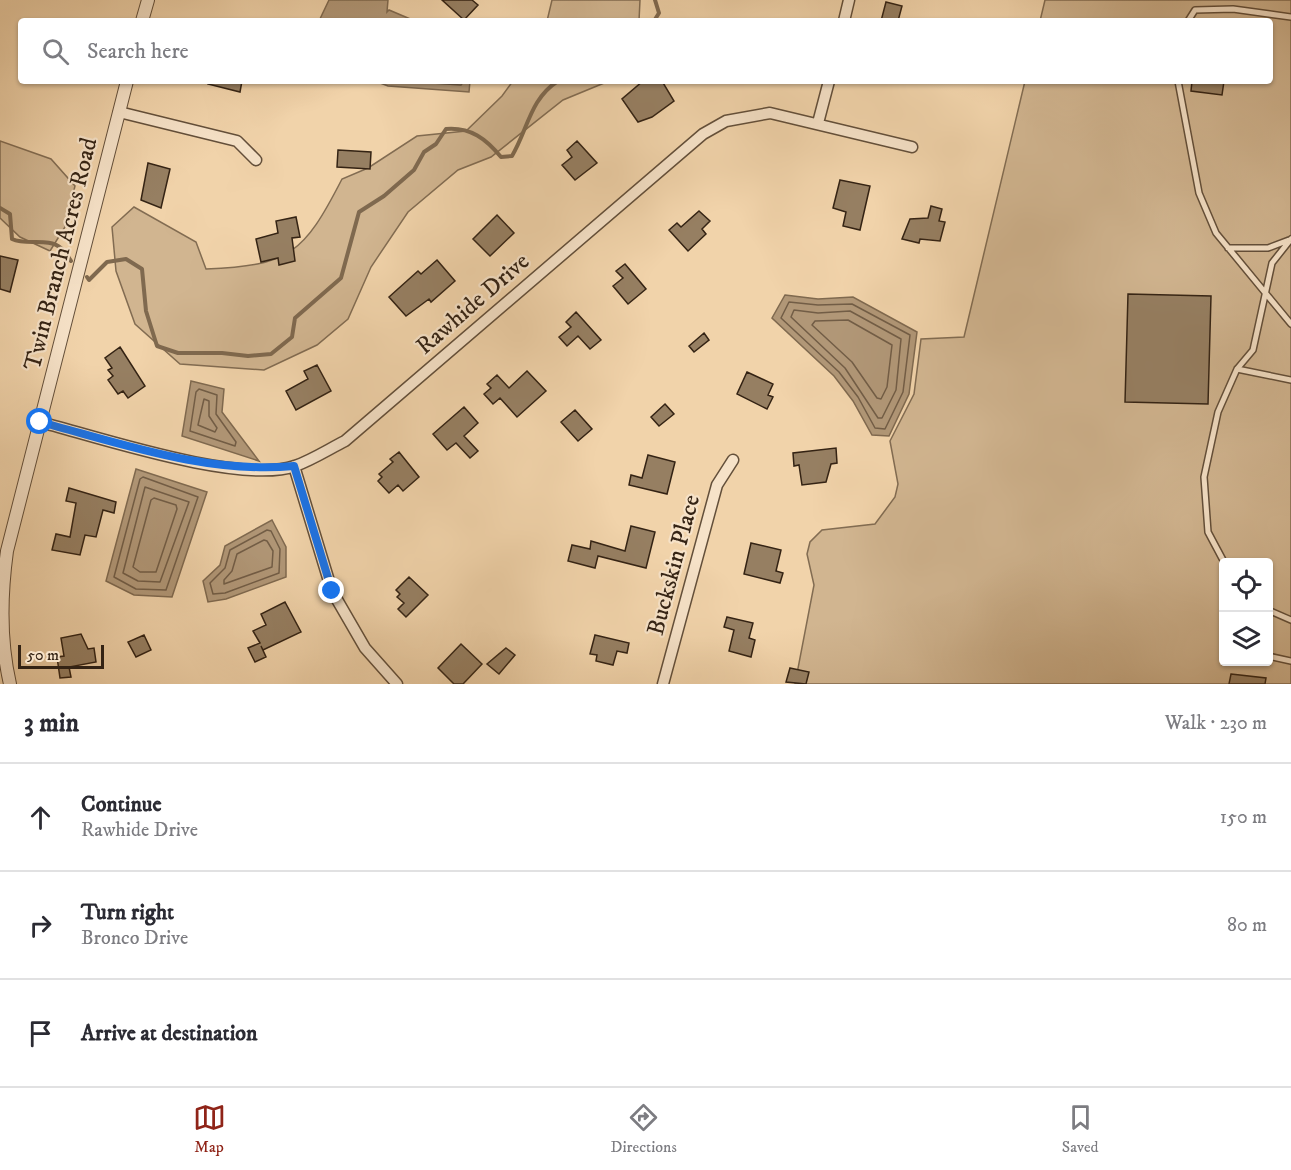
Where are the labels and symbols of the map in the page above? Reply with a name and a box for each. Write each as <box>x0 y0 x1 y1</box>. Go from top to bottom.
street label: Twin Branch Acres Road <box>18 134 104 374</box>
street label: Rawhide Drive <box>410 247 536 361</box>
route start <box>26 408 52 434</box>
street label: Buckskin Place <box>641 491 707 639</box>
route end <box>318 577 344 603</box>
scale bar <box>18 642 104 670</box>

